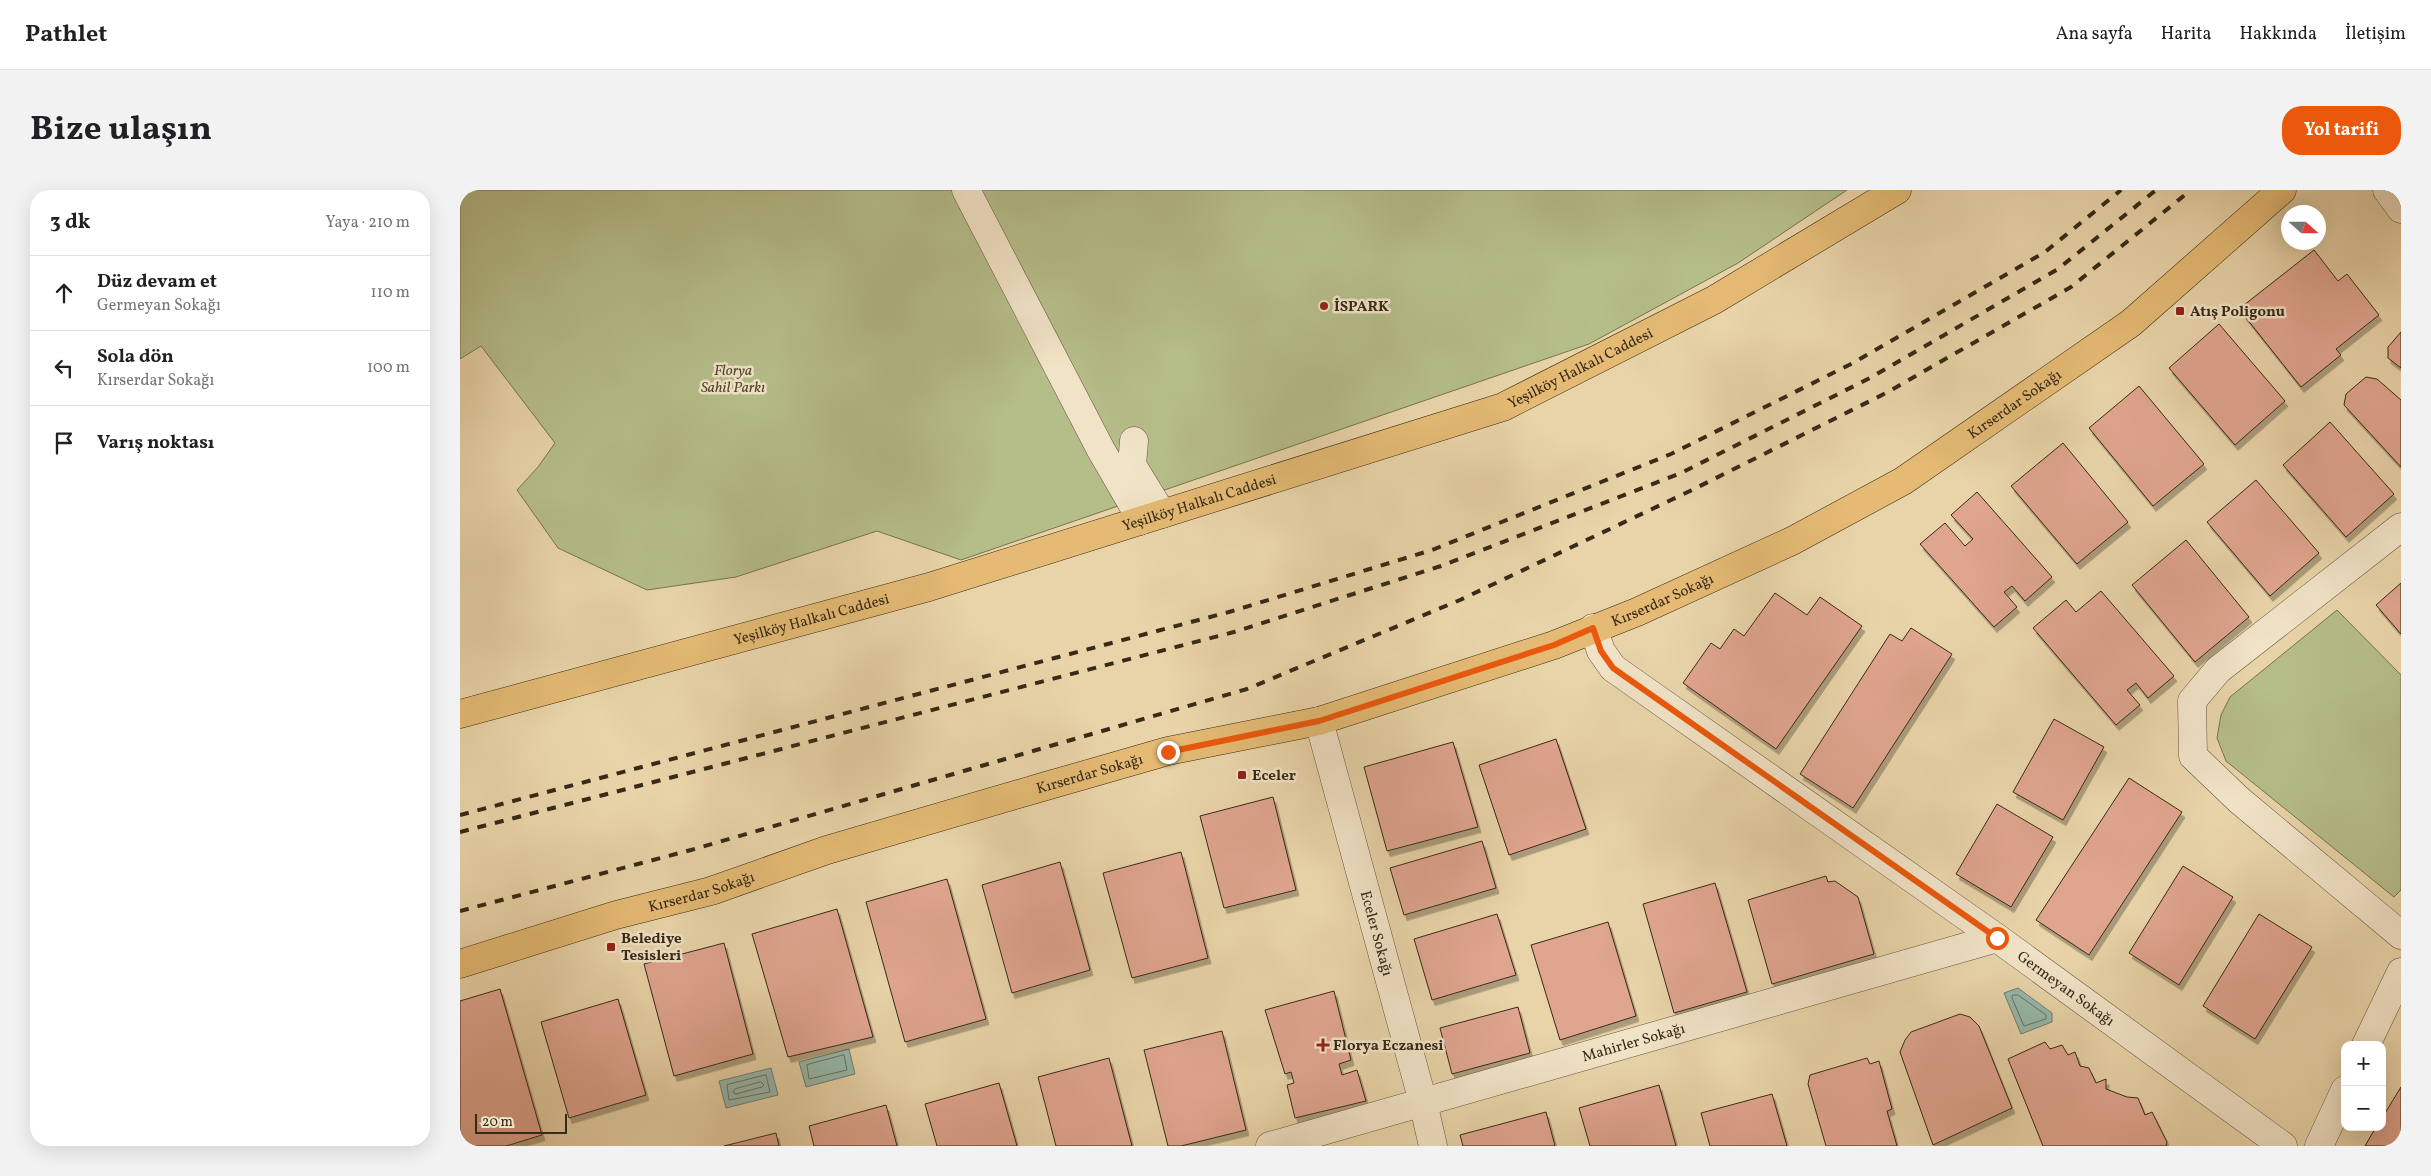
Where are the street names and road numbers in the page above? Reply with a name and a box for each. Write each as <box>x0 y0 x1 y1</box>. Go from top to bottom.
street label: Yeşilköy Halkalı Caddesi <box>1505 324 1657 415</box>
street label: Kırserdar Sokağı <box>1964 365 2066 445</box>
street label: Yeşilköy Halkalı Caddesi <box>1120 470 1279 538</box>
street label: Kırserdar Sokağı <box>1609 569 1718 633</box>
street label: Yeşilköy Halkalı Caddesi <box>732 589 892 651</box>
street label: Kırserdar Sokağı <box>1034 750 1146 800</box>
street label: Kırserdar Sokağı <box>646 867 758 918</box>
street label: Eceler Sokağı <box>1354 889 1397 979</box>
street label: Germeyan Sokağı <box>2012 947 2118 1032</box>
street label: Mahirler Sokağı <box>1580 1019 1688 1068</box>

